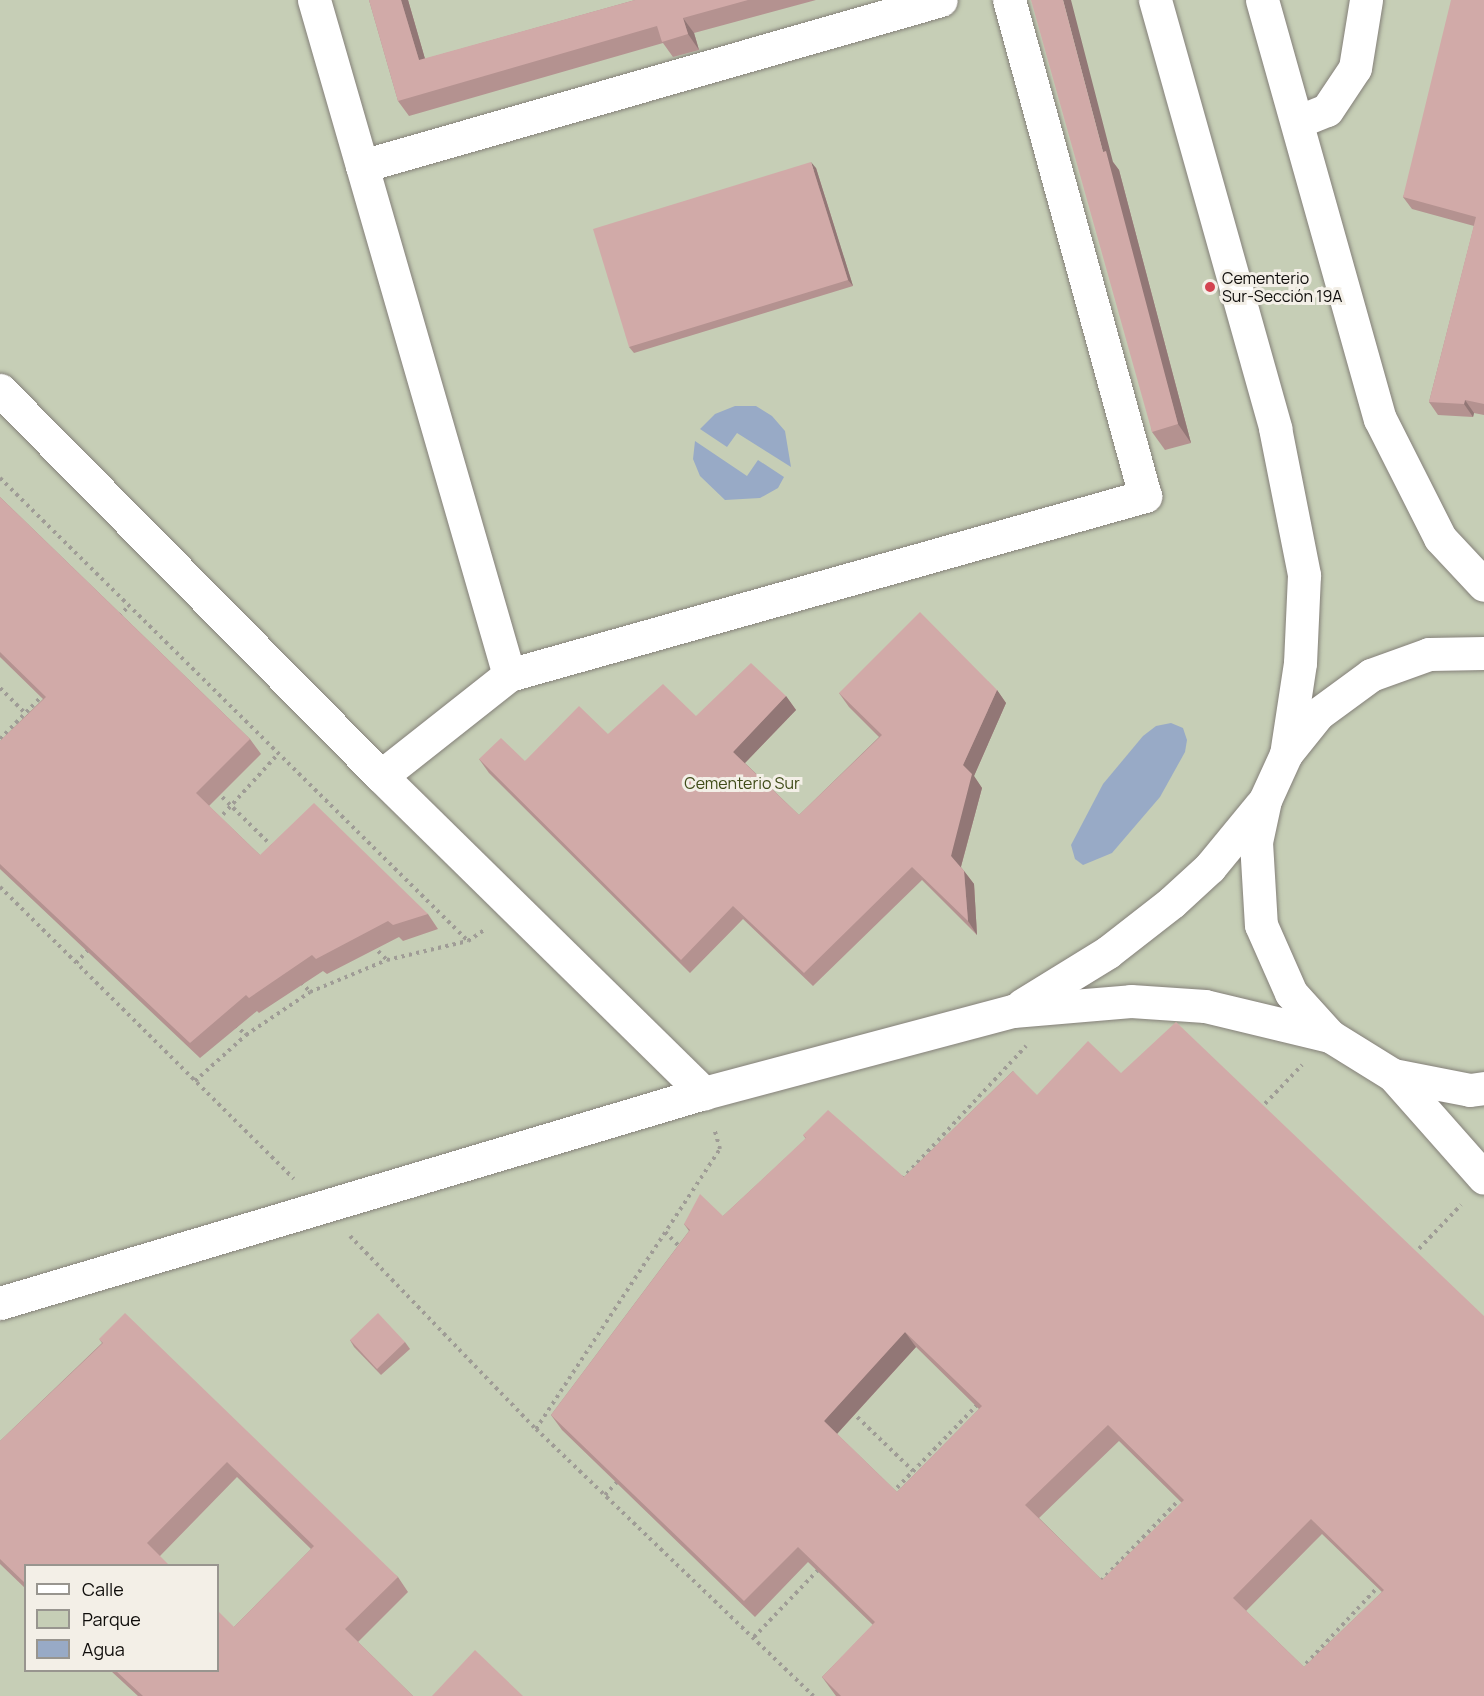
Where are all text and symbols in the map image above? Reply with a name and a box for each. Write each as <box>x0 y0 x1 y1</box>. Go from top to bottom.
place label: Cementerio Sur-Sección 19A <box>1222 268 1343 306</box>
marker: Cementerio Sur-Sección 19A <box>1203 280 1217 294</box>
park label: Cementerio Sur <box>684 773 800 793</box>
legend <box>24 1564 219 1672</box>
text: Calle <box>82 1577 124 1601</box>
text: Parque <box>82 1607 141 1631</box>
text: Agua <box>82 1637 125 1661</box>

